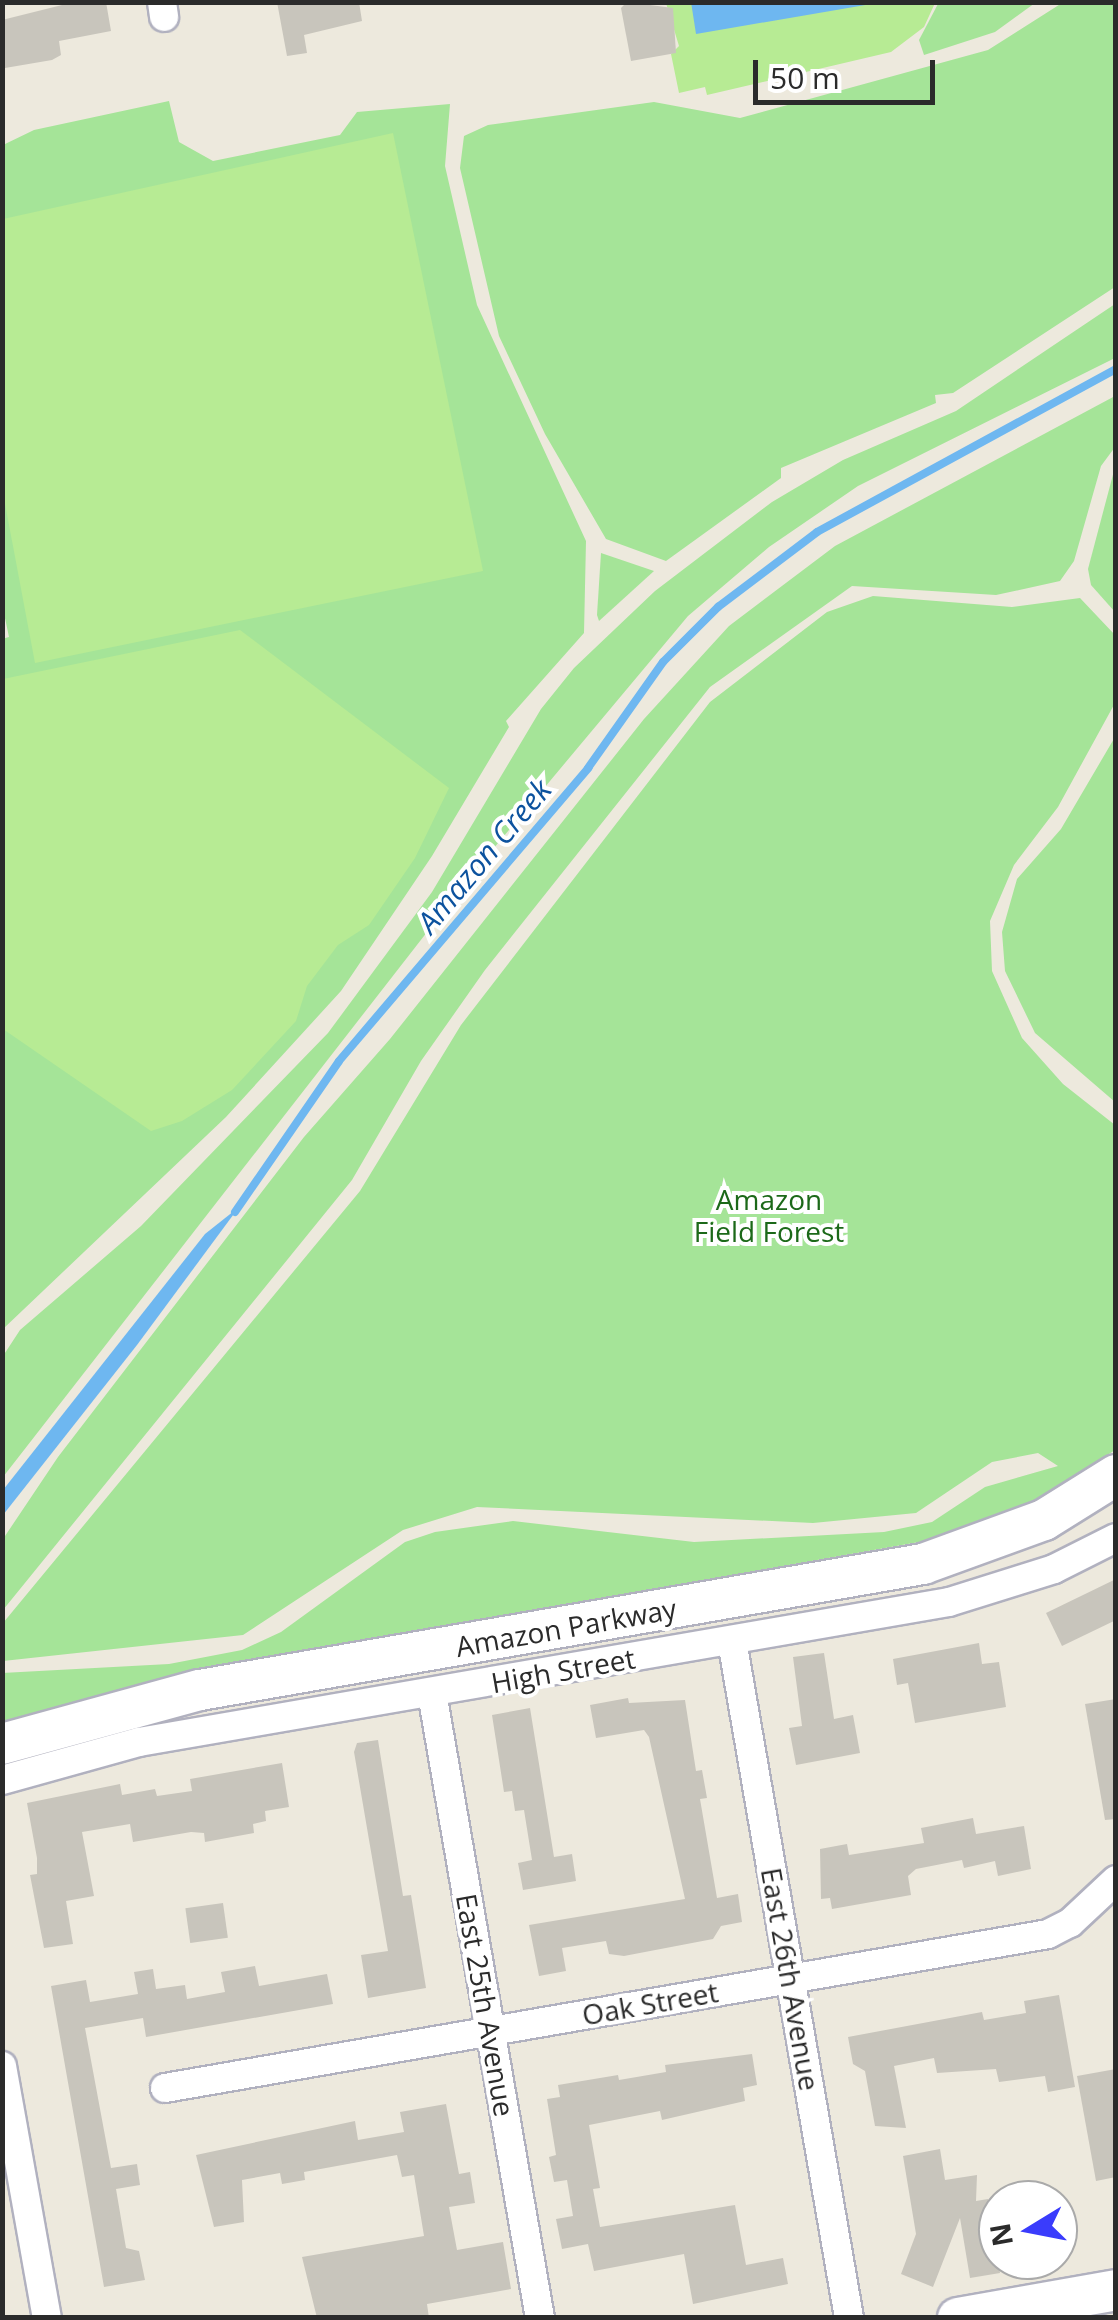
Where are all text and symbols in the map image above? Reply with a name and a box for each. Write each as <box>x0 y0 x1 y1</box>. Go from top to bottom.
scale bar <box>758 40 940 102</box>
text: 50 m <box>770 57 840 98</box>
water label: Amazon Creek <box>409 772 559 940</box>
park label: Amazon Field Forest <box>694 1182 844 1248</box>
street label: Amazon Parkway <box>453 1591 679 1663</box>
street label: High Street <box>488 1641 638 1699</box>
street label: East 26th Avenue <box>755 1865 827 2093</box>
street label: East 25th Avenue <box>450 1891 522 2119</box>
street label: Oak Street <box>579 1975 721 2031</box>
north arrow <box>978 2180 1078 2280</box>
text: N <box>980 2220 1021 2249</box>

